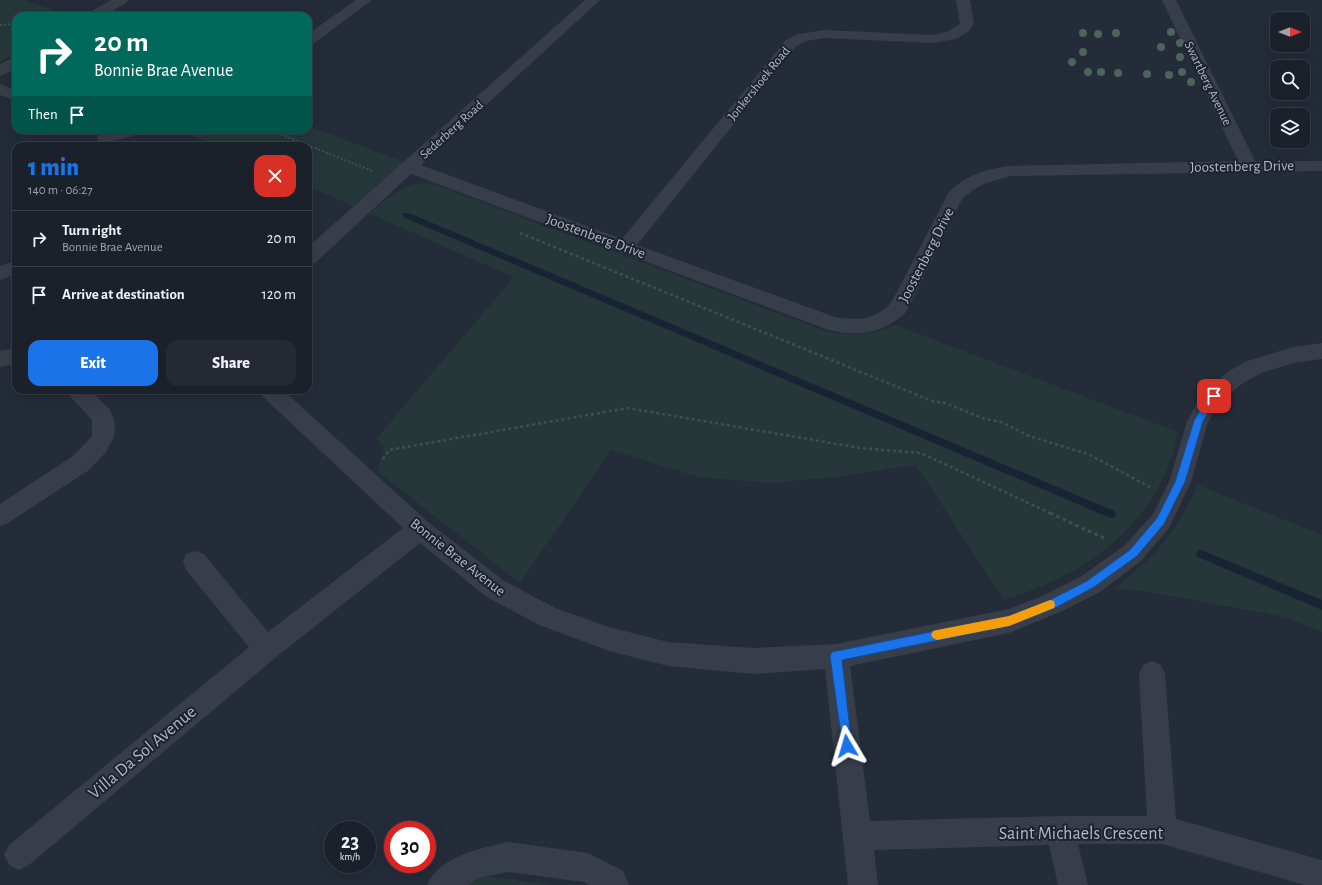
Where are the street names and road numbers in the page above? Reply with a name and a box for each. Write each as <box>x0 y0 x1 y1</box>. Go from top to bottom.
street label: Swartberg Avenue <box>1182 40 1234 128</box>
street label: Jonkershoek Road <box>726 44 793 123</box>
street label: Sederberg Road <box>418 98 486 162</box>
street label: Joostenberg Drive <box>1190 158 1294 175</box>
street label: Joostenberg Drive <box>896 205 957 305</box>
street label: Joostenberg Drive <box>544 212 647 261</box>
street label: Bonnie Brae Avenue <box>407 516 508 599</box>
street label: Villa Da Sol Avenue <box>85 703 200 803</box>
street label: Saint Michaels Crescent <box>999 825 1163 843</box>

